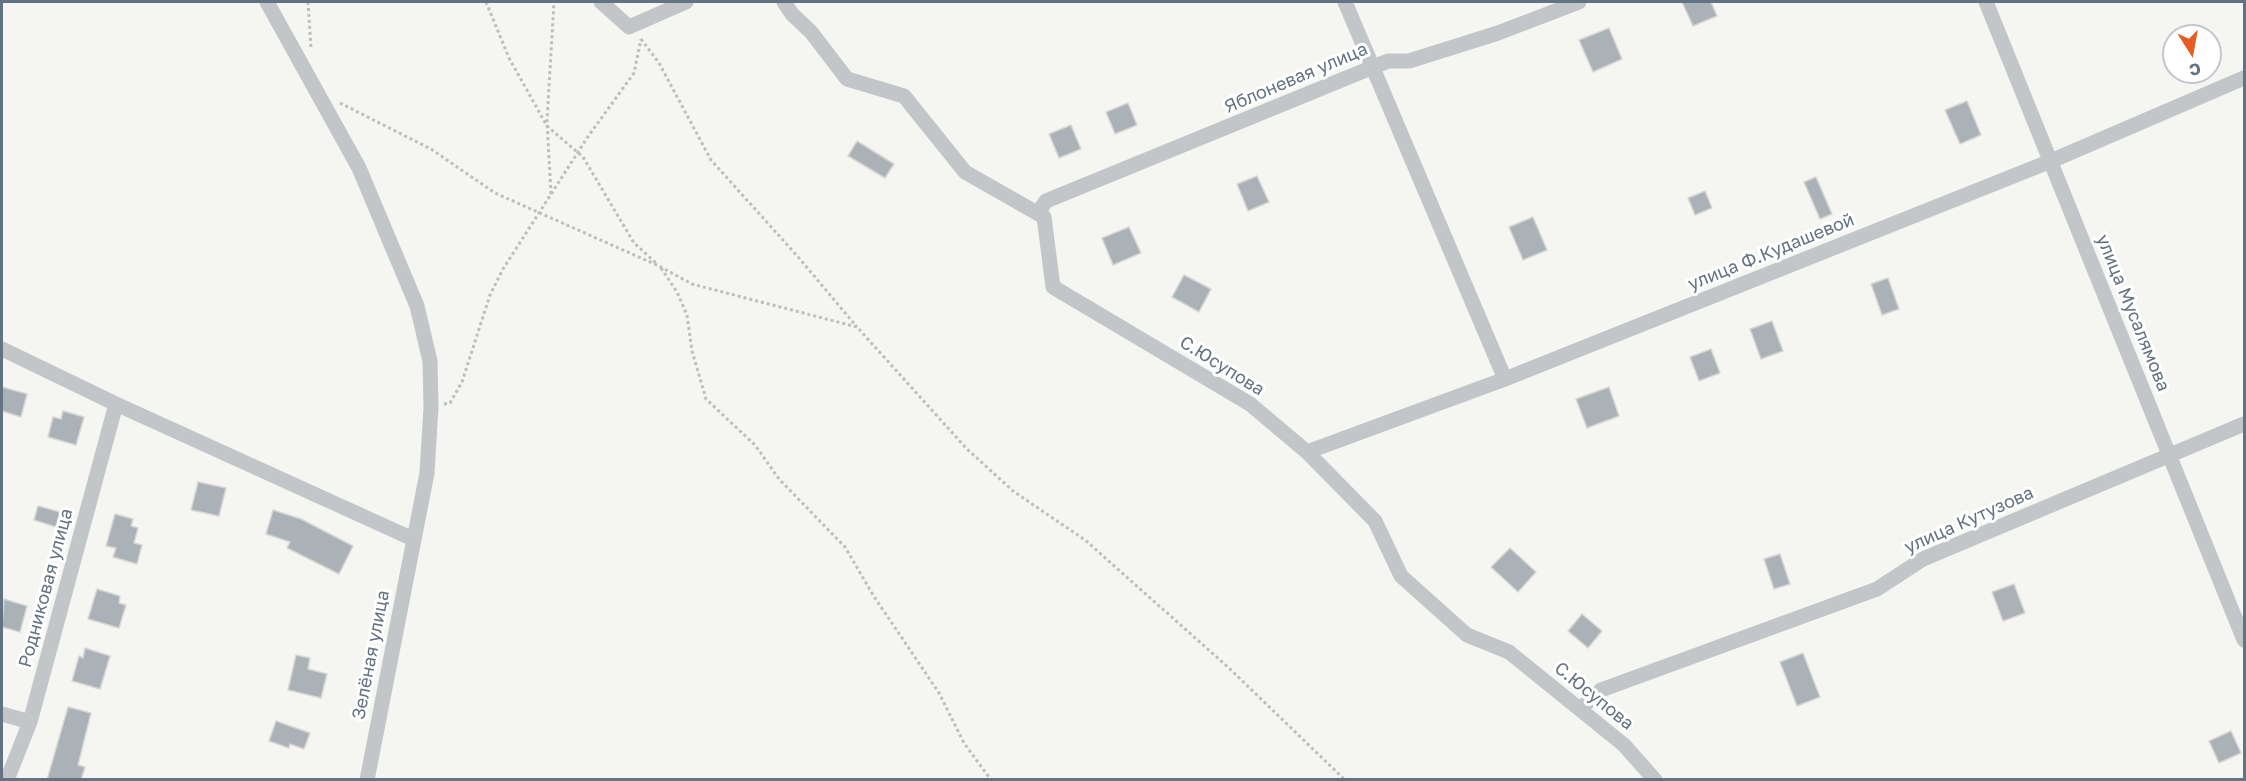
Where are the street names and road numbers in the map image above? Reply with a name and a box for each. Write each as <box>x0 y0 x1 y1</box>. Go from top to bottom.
street label: Яблоневая улица <box>1221 38 1371 118</box>
street label: улица Ф.Кудашевой <box>1685 209 1857 295</box>
street label: улица Мусалямова <box>2092 231 2174 395</box>
street label: С.Юсупова <box>1176 331 1268 401</box>
street label: улица Кутузова <box>1901 482 2037 558</box>
street label: Родниковая улица <box>14 506 78 670</box>
street label: Зелёная улица <box>348 588 394 722</box>
street label: С.Юсупова <box>1550 657 1638 735</box>

